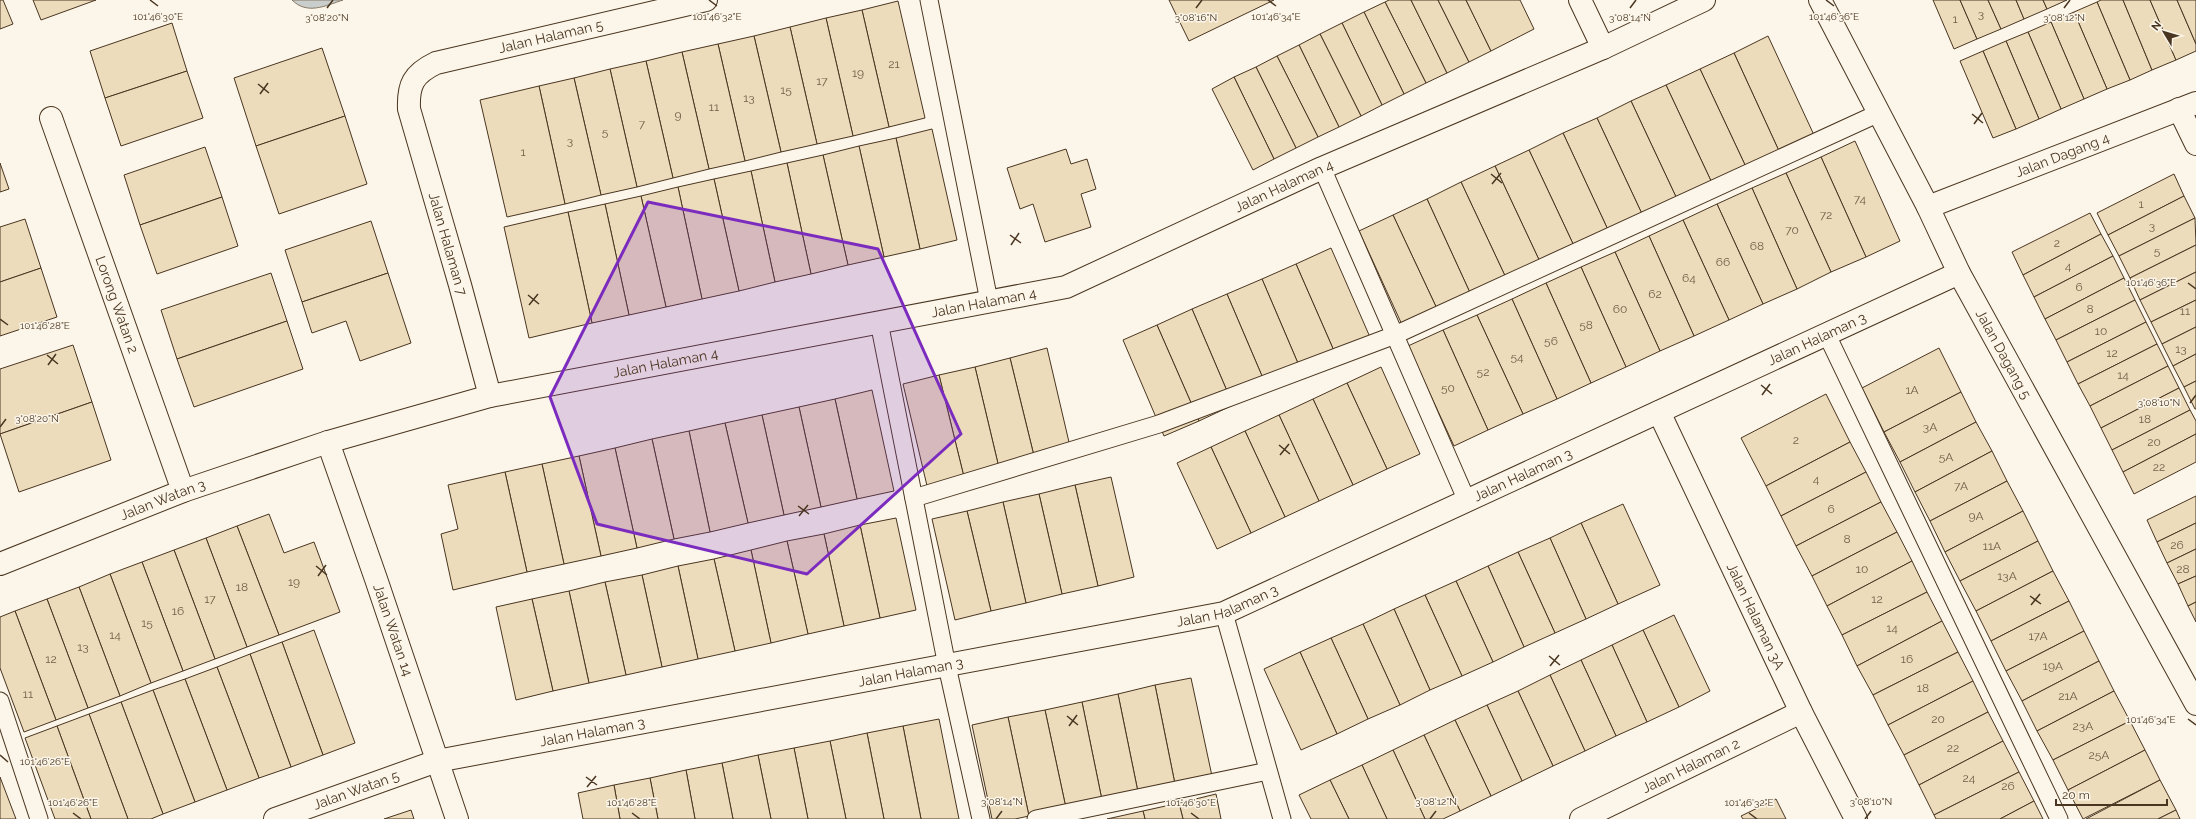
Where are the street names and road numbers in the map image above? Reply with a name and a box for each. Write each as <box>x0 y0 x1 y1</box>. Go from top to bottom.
street label: Jalan Halaman 5 <box>497 16 605 56</box>
street label: Jalan Dagang 4 <box>2013 129 2112 180</box>
street label: Jalan Halaman 4 <box>1232 156 1336 215</box>
street label: Jalan Halaman 7 <box>426 191 471 298</box>
street label: Lorong Watan 2 <box>92 254 142 355</box>
street label: Jalan Halaman 4 <box>930 285 1038 320</box>
street label: Jalan Dagang 5 <box>1973 307 2035 402</box>
street label: Jalan Halaman 3 <box>1765 309 1869 368</box>
street label: Jalan Halaman 4 <box>611 345 720 381</box>
street label: Jalan Halaman 3 <box>1471 445 1574 504</box>
street label: Jalan Watan 3 <box>118 476 207 523</box>
street label: Jalan Halaman 3A <box>1724 560 1788 673</box>
street label: Jalan Halaman 3 <box>1175 581 1280 630</box>
street label: Jalan Watan 14 <box>370 582 416 678</box>
street label: Jalan Halaman 3 <box>857 654 964 690</box>
street label: Jalan Halaman 3 <box>538 714 646 750</box>
street label: Jalan Halaman 2 <box>1639 735 1742 796</box>
street label: Jalan Watan 5 <box>311 767 401 813</box>

